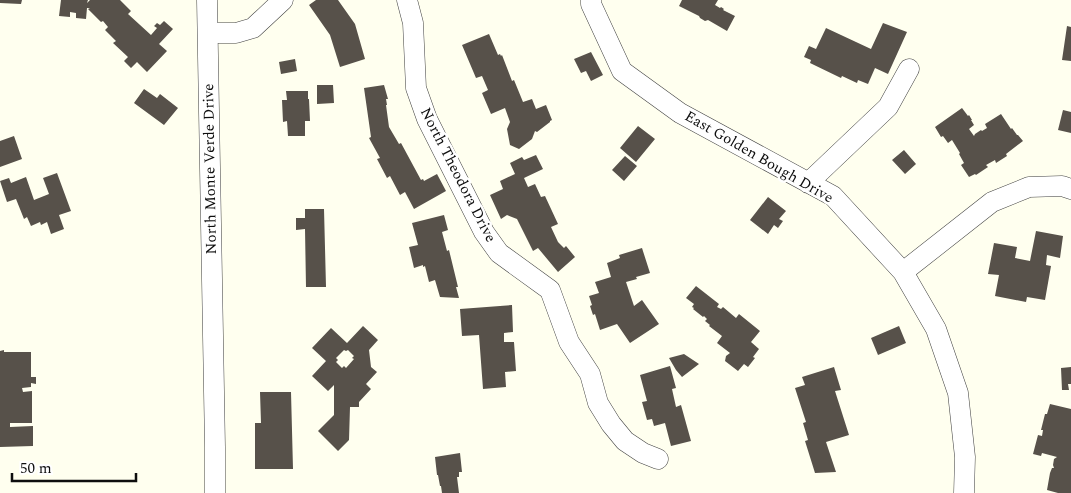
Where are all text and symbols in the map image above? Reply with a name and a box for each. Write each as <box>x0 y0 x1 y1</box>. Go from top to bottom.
street label: North Monte Verde Drive <box>197 83 223 255</box>
street label: North Theodora Drive <box>414 104 502 246</box>
street label: East Golden Bough Drive <box>680 105 838 209</box>
scale bar <box>12 450 136 482</box>
text: 50 m <box>20 457 52 480</box>

